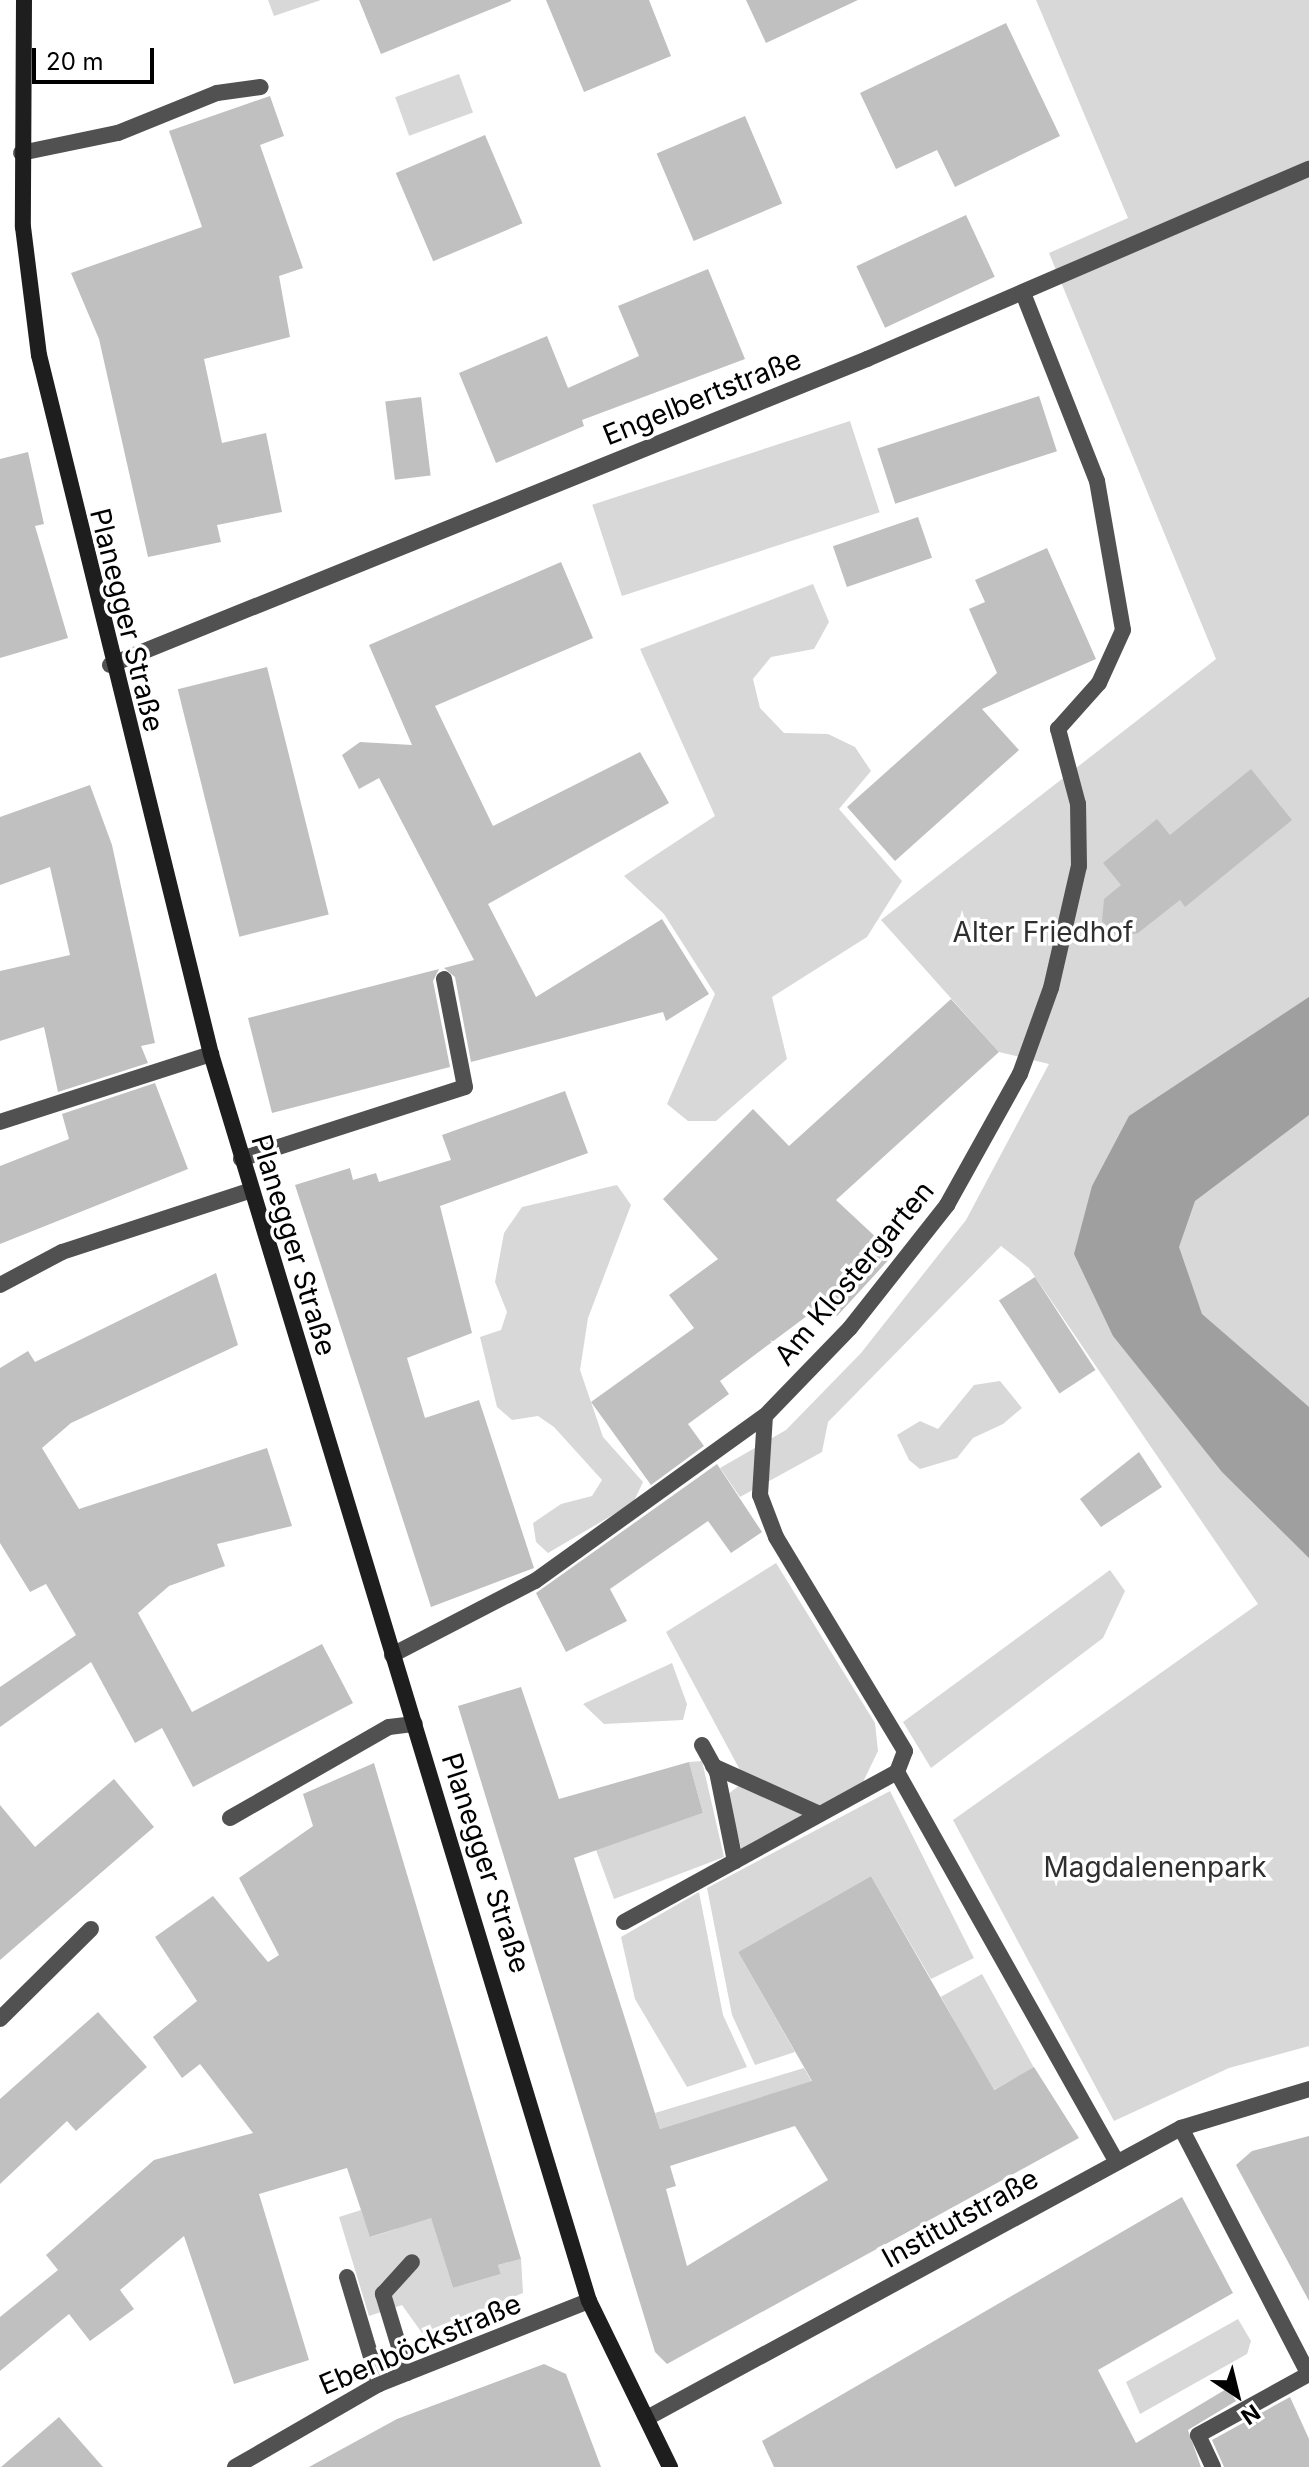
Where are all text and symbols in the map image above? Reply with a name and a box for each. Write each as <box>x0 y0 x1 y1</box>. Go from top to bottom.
scale bar <box>36 32 158 82</box>
text: 20 m <box>46 47 104 76</box>
street label: Engelbertstraße <box>598 342 806 452</box>
street label: Planegger Straße <box>83 505 171 735</box>
park label: Alter Friedhof <box>953 915 1133 949</box>
street label: Planegger Straße <box>244 1130 344 1360</box>
street label: Am Klostergarten <box>767 1174 941 1372</box>
street label: Planegger Straße <box>435 1749 537 1977</box>
park label: Magdalenenpark <box>1043 1850 1267 1884</box>
street label: Institutstraße <box>876 2161 1044 2275</box>
street label: Ebenböckstraße <box>314 2286 526 2402</box>
north arrow <box>1197 2355 1277 2435</box>
text: N <box>1236 2399 1265 2430</box>

